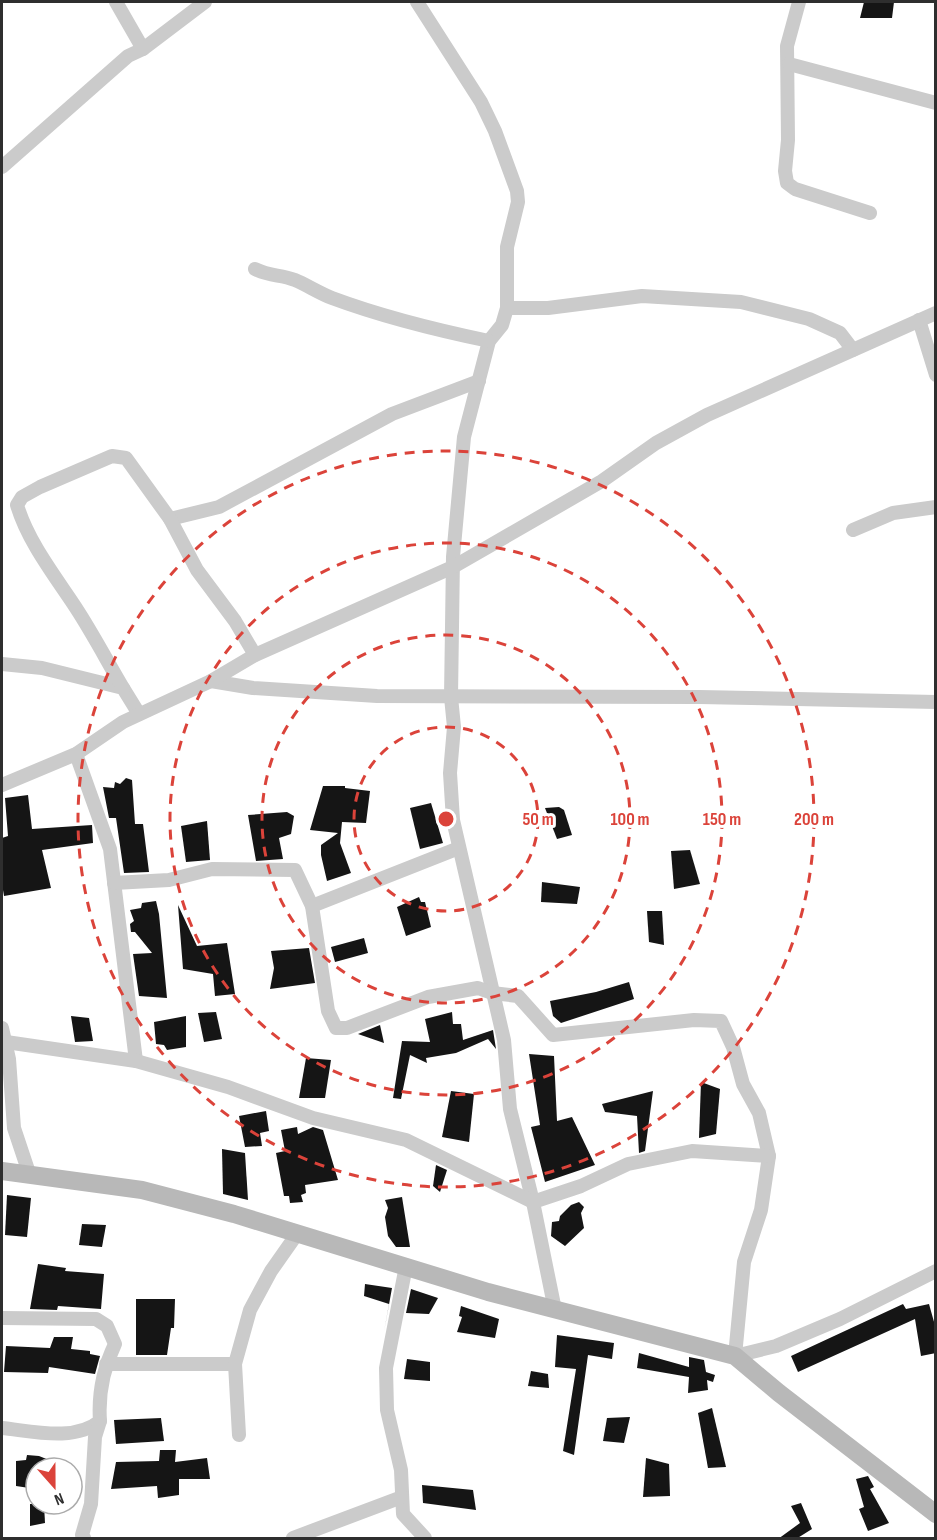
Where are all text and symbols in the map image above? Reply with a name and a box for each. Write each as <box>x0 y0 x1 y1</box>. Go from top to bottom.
centre of rings <box>436 809 456 829</box>
text: 50 m <box>522 809 554 830</box>
text: 100 m <box>611 809 650 830</box>
text: 150 m <box>703 809 741 830</box>
text: 200 m <box>794 809 834 830</box>
north arrow <box>24 1456 84 1516</box>
text: N <box>51 1488 66 1509</box>

